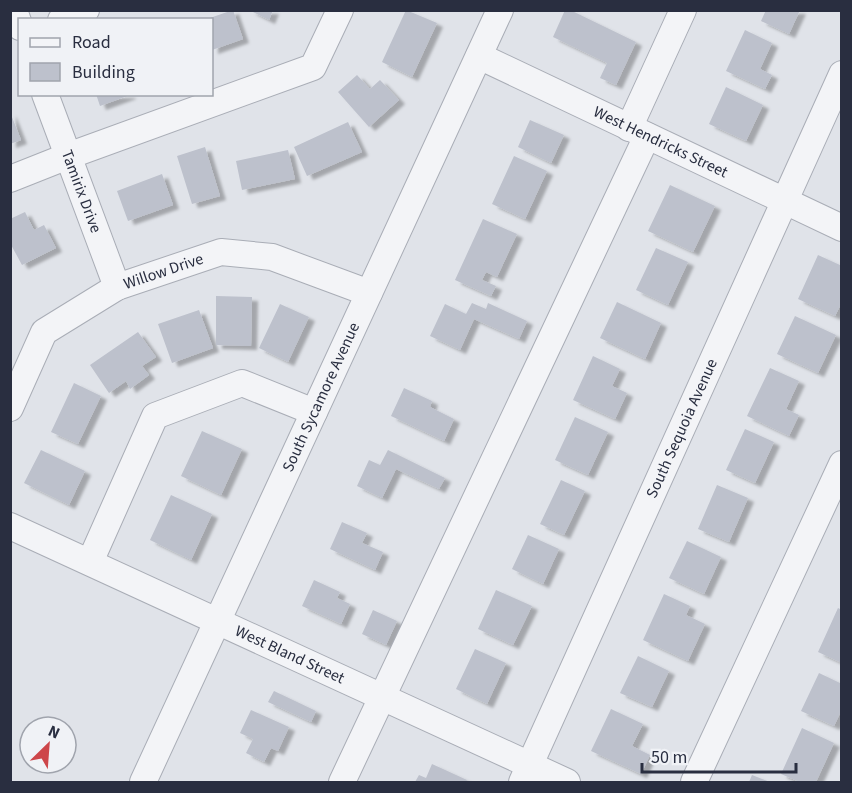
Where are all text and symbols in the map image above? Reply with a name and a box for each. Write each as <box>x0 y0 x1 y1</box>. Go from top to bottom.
legend <box>18 18 213 96</box>
text: Road <box>72 30 111 55</box>
text: Building <box>72 60 135 85</box>
street label: West Hendricks Street <box>590 101 732 184</box>
street label: Tamirix Drive <box>56 147 107 236</box>
street label: Willow Drive <box>121 248 206 295</box>
street label: South Sycamore Avenue <box>277 319 365 475</box>
street label: South Sequoia Avenue <box>641 355 723 502</box>
street label: West Bland Street <box>232 620 349 690</box>
north arrow <box>18 715 78 775</box>
text: N <box>44 720 63 745</box>
scale bar <box>642 736 796 774</box>
text: 50 m <box>651 745 687 770</box>

